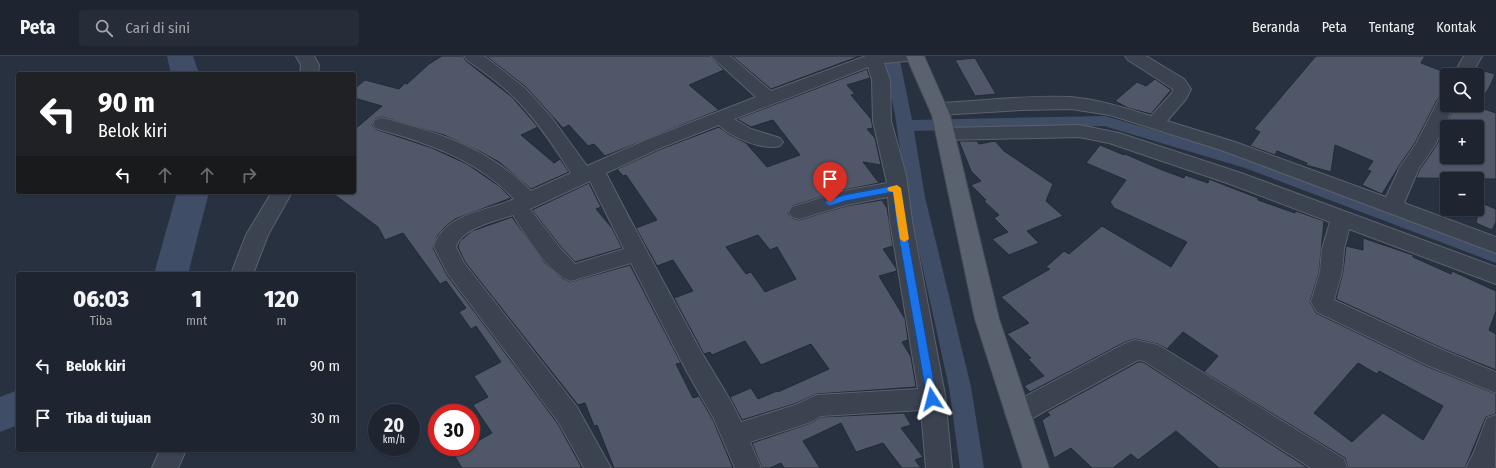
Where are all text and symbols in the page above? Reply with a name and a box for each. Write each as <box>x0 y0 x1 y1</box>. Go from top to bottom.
search box <box>79 10 359 46</box>
text: Peta <box>20 16 55 39</box>
icon: search <box>93 17 115 39</box>
text: Cari di sini <box>125 19 190 37</box>
text: Beranda <box>1252 19 1300 36</box>
text: Peta <box>1322 19 1347 36</box>
text: Tentang <box>1369 19 1414 36</box>
text: Kontak <box>1436 19 1476 36</box>
map controls <box>1440 68 1484 216</box>
button: search <box>1440 68 1484 112</box>
text: 90 m <box>98 86 155 119</box>
icon: left <box>32 88 84 140</box>
text: Belok kiri <box>98 120 167 142</box>
button: + <box>1440 120 1484 164</box>
pin <box>813 162 847 203</box>
icon: left <box>112 164 134 186</box>
icon: ahead <box>154 164 176 186</box>
icon: ahead <box>196 164 218 186</box>
icon: right <box>238 164 260 186</box>
icon: arrive <box>819 168 841 190</box>
button: − <box>1440 172 1484 216</box>
text: 06:03 <box>73 285 129 313</box>
text: 1 <box>191 285 202 313</box>
text: 120 <box>264 285 299 313</box>
text: Tiba <box>90 313 112 328</box>
text: mnt <box>186 313 207 328</box>
text: m <box>277 313 287 328</box>
icon: left <box>32 355 54 377</box>
text: Belok kiri <box>66 357 126 375</box>
text: 90 m <box>310 357 340 375</box>
position arrow <box>911 378 953 420</box>
speed limit sign: 30 <box>428 404 480 456</box>
icon: arrive <box>32 407 54 429</box>
text: Tiba di tujuan <box>66 409 151 427</box>
text: 30 m <box>310 409 340 427</box>
text: 20 <box>384 413 404 437</box>
text: km/h <box>383 434 405 446</box>

